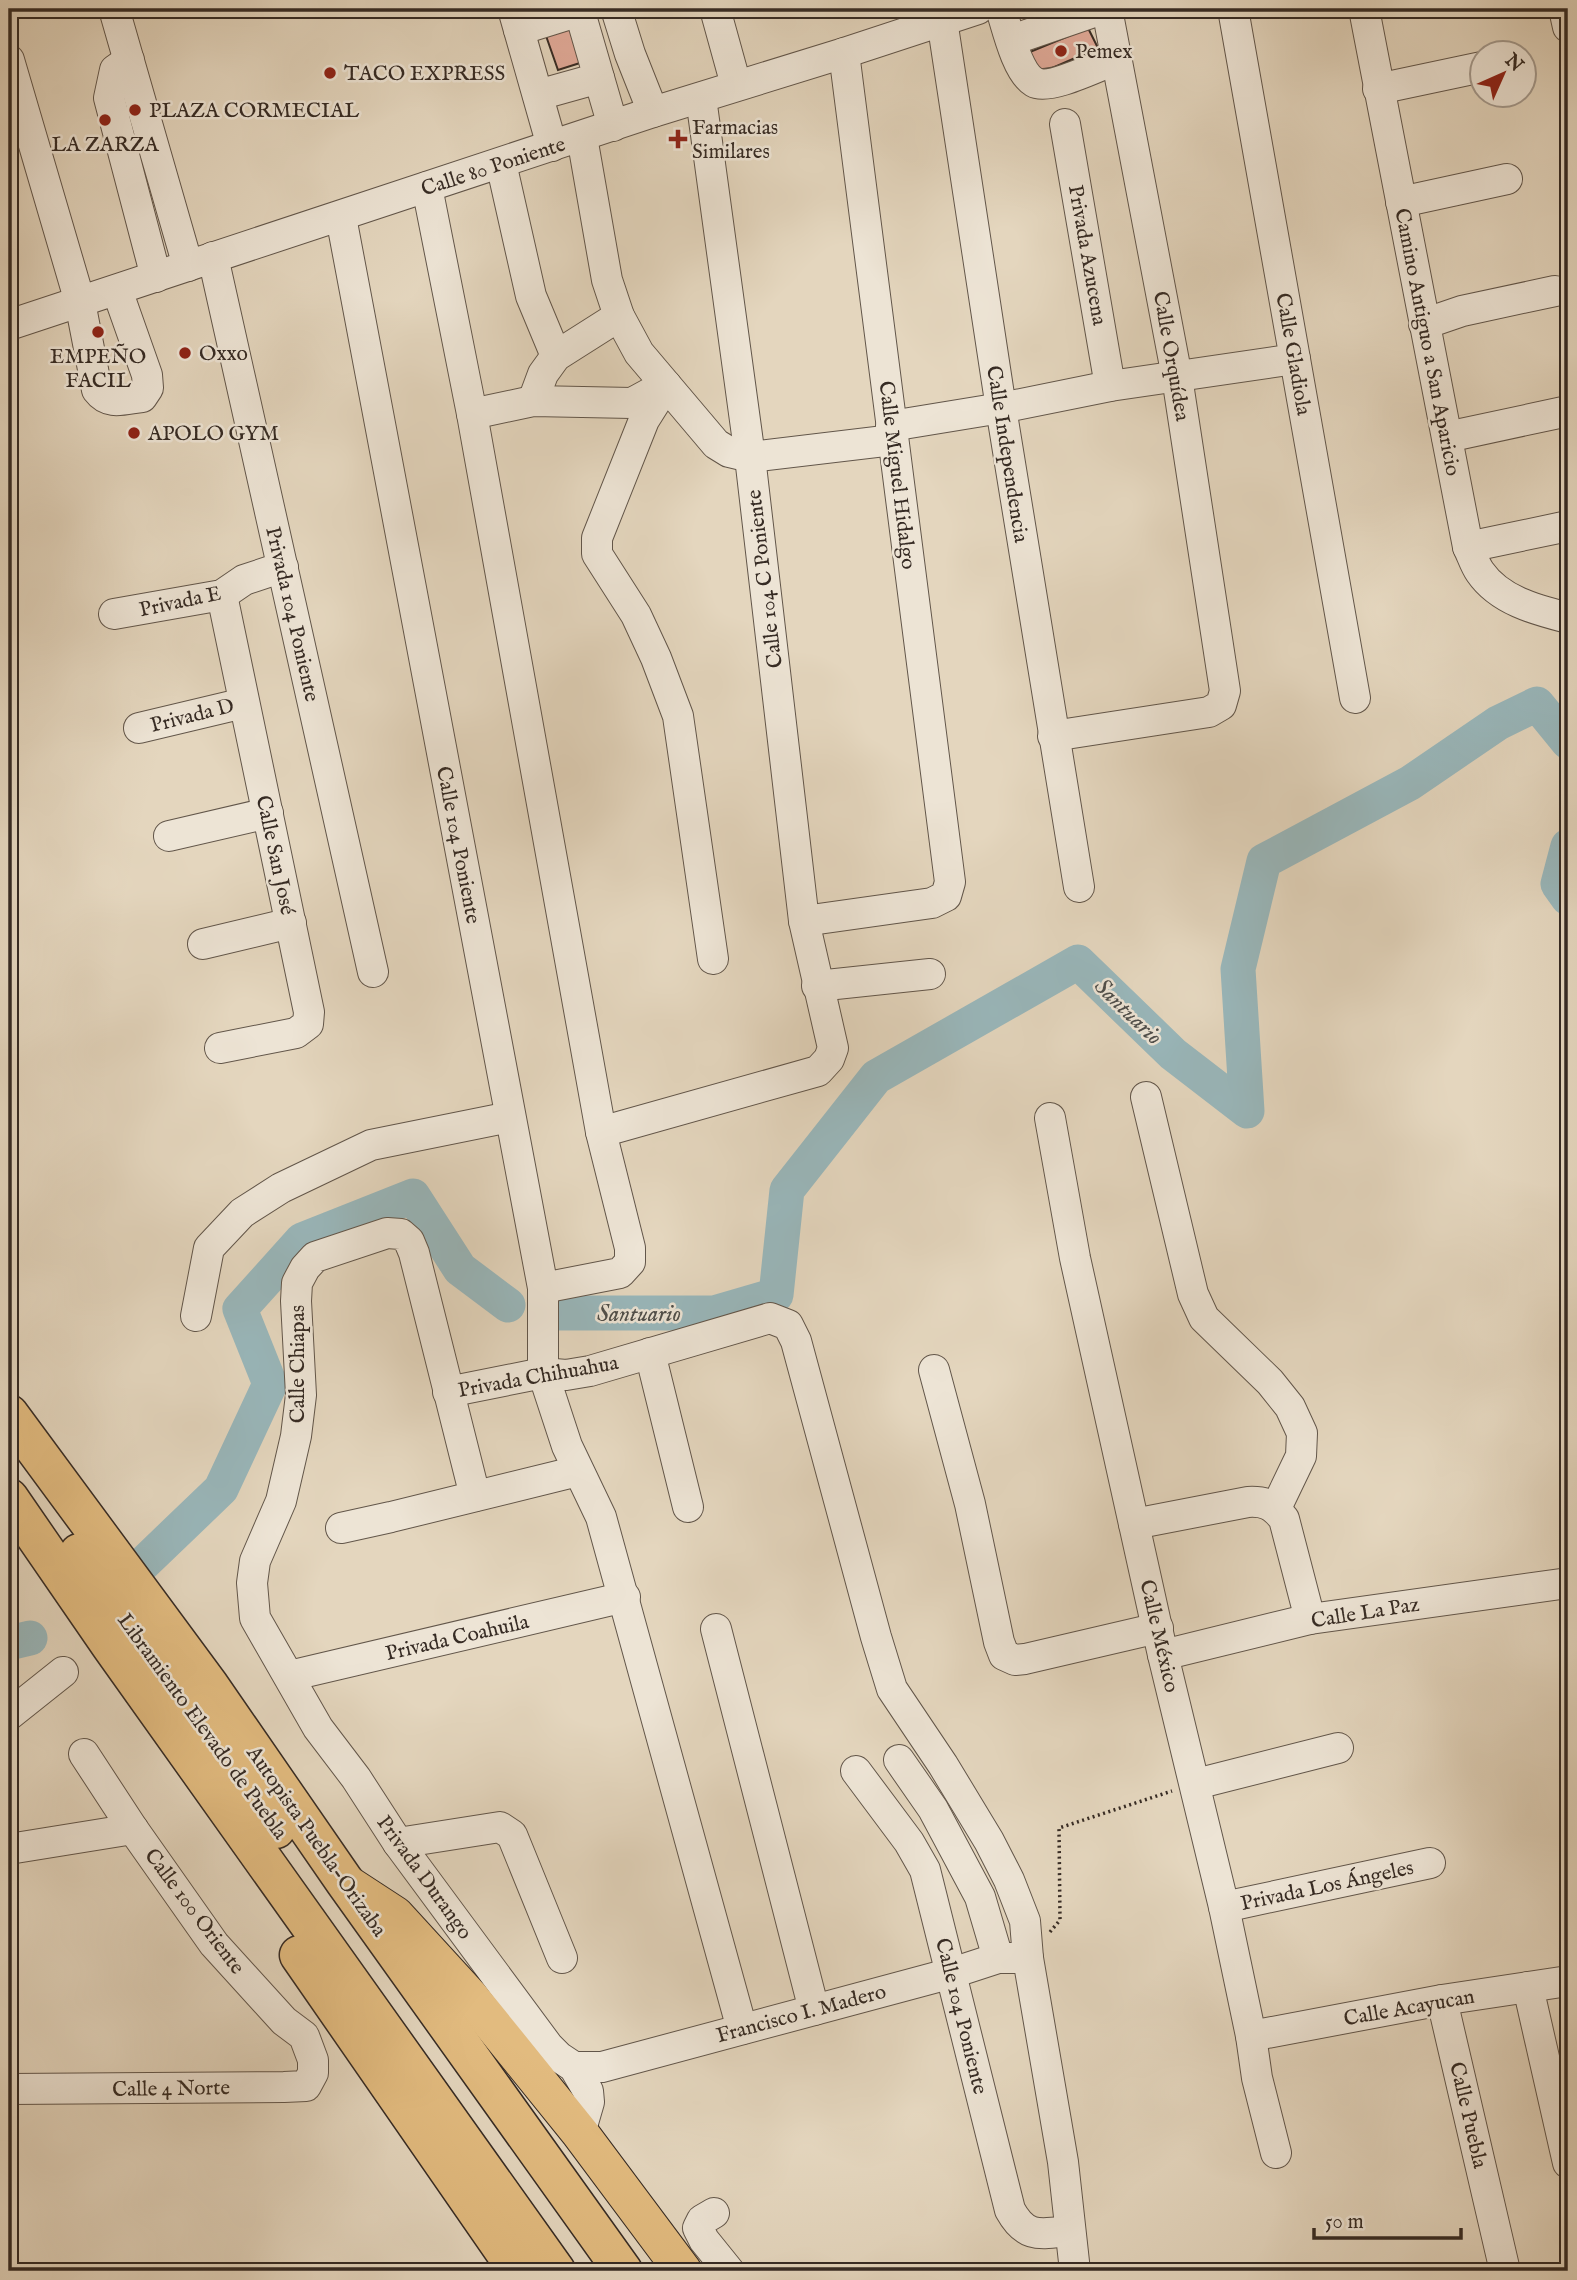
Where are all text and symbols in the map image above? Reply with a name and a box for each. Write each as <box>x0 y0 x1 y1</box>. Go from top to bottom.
north arrow <box>1468 38 1538 108</box>
place label: Pemex <box>1075 39 1133 66</box>
marker: Pemex <box>1053 43 1069 59</box>
text: N <box>1499 48 1528 78</box>
place label: TACO EXPRESS <box>344 61 505 88</box>
marker: TACO EXPRESS <box>322 65 338 81</box>
place label: PLAZA CORMECIAL <box>149 98 359 125</box>
marker: PLAZA CORMECIAL <box>127 102 143 118</box>
marker: LA ZARZA <box>97 112 113 128</box>
place label: Farmacias Similares <box>692 115 778 166</box>
street label: Calle 80 Poniente <box>418 131 569 203</box>
marker: Farmacias Similares <box>670 131 686 147</box>
place label: LA ZARZA <box>51 132 160 159</box>
street label: Privada Azucena <box>1061 183 1112 329</box>
street label: Camino Antiguo a San Aparicio <box>1387 206 1466 479</box>
street label: Calle Orquídea <box>1146 289 1195 424</box>
street label: Calle Gladiola <box>1268 291 1317 419</box>
marker: EMPEÑO FACIL <box>90 324 106 340</box>
place label: Oxxo <box>199 341 248 368</box>
place label: EMPEÑO FACIL <box>50 343 146 395</box>
marker: Oxxo <box>177 345 193 361</box>
street label: Calle Independencia <box>979 364 1034 546</box>
street label: Calle Miguel Hidalgo <box>872 379 921 571</box>
place label: APOLO GYM <box>147 421 279 448</box>
marker: APOLO GYM <box>126 425 142 441</box>
street label: Calle 104 C Poniente <box>741 488 790 670</box>
street label: Privada 104 Poniente <box>258 524 325 705</box>
street label: Privada E <box>137 581 224 624</box>
street label: Privada D <box>148 693 237 740</box>
street label: Calle 104 Poniente <box>429 764 486 927</box>
street label: Calle San José <box>249 793 300 918</box>
water label: Santuario <box>1088 973 1168 1052</box>
water label: Santuario <box>597 1300 681 1329</box>
street label: Calle Chiapas <box>285 1305 312 1423</box>
street label: Privada Chihuahua <box>456 1350 621 1405</box>
street label: Calle México <box>1132 1577 1185 1695</box>
street label: Calle La Paz <box>1309 1592 1421 1635</box>
street label: Libramiento Elevado de Puebla <box>111 1608 294 1846</box>
street label: Privada Coahuila <box>383 1609 533 1668</box>
street label: Autopista Puebla-Orizaba <box>239 1740 392 1943</box>
street label: Privada Durango <box>370 1811 478 1945</box>
street label: Calle 100 Oriente <box>138 1844 250 1981</box>
street label: Privada Los Ángeles <box>1238 1854 1416 1918</box>
street label: Calle 104 Poniente <box>928 1936 993 2098</box>
street label: Francisco I. Madero <box>713 1979 889 2050</box>
street label: Calle Acayucan <box>1342 1984 1477 2033</box>
street label: Calle Puebla <box>1442 2060 1493 2172</box>
street label: Calle 4 Norte <box>112 2075 231 2104</box>
scale bar <box>1314 2196 1462 2240</box>
text: 50 m <box>1325 2209 1364 2236</box>

